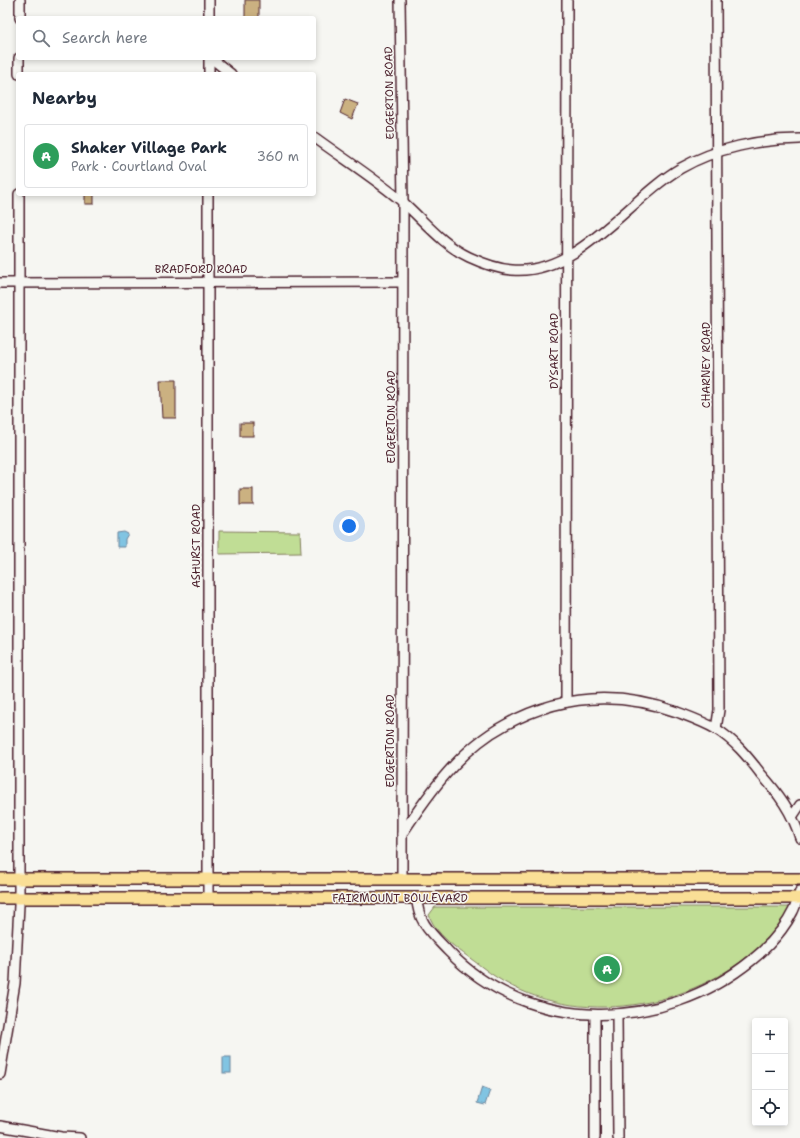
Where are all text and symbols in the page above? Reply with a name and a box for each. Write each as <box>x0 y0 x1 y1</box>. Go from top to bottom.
search box <box>16 16 316 60</box>
icon: search <box>30 27 52 49</box>
text: Search here <box>62 28 148 48</box>
street label: EDGERTON ROAD <box>381 46 398 140</box>
text: Nearby <box>32 87 97 109</box>
text: Shaker Village Park <box>71 138 227 158</box>
text: A <box>41 148 51 165</box>
text: 360 m <box>257 148 299 165</box>
text: Park · Courtland Oval <box>71 158 206 175</box>
street label: BRADFORD ROAD <box>155 262 247 277</box>
street label: DYSART ROAD <box>547 313 562 389</box>
street label: CHARNEY ROAD <box>699 322 714 408</box>
street label: EDGERTON ROAD <box>384 370 399 464</box>
street label: ASHURST ROAD <box>189 504 204 588</box>
your location <box>339 516 359 536</box>
street label: EDGERTON ROAD <box>383 694 398 788</box>
street label: FAIRMOUNT BOULEVARD <box>332 891 468 906</box>
pin: A <box>594 954 620 984</box>
map controls <box>752 1018 788 1126</box>
button: + <box>752 1018 788 1054</box>
button: − <box>752 1054 788 1090</box>
button: locate <box>752 1090 788 1126</box>

